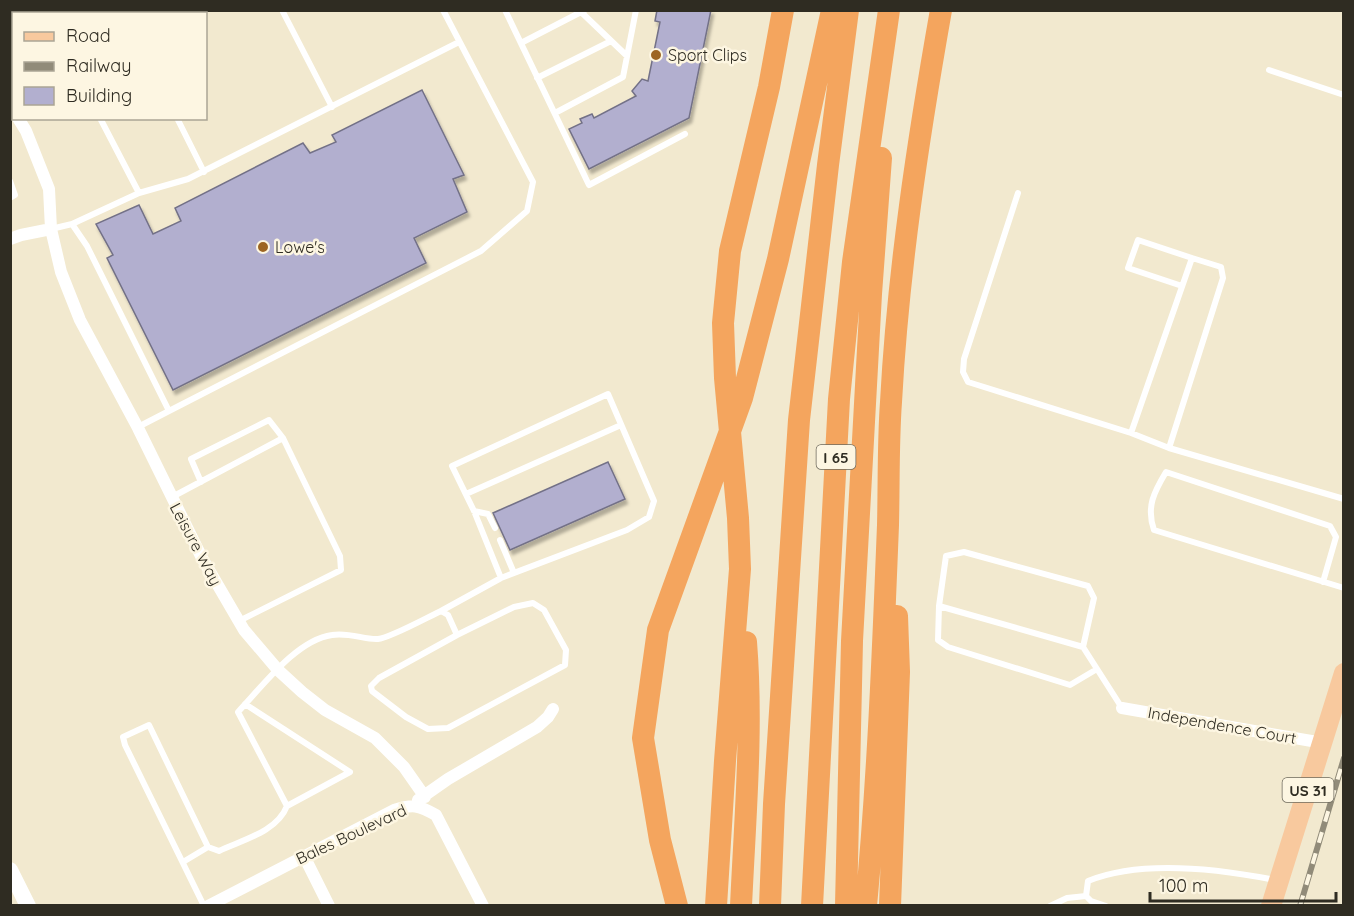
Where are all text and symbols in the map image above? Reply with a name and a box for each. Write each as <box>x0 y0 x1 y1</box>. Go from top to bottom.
legend <box>12 12 207 120</box>
text: Road <box>66 24 111 47</box>
place label: Sport Clips <box>668 45 747 65</box>
marker: Sport Clips <box>649 48 663 62</box>
text: Railway <box>66 54 132 77</box>
text: Building <box>66 84 132 107</box>
place label: Lowe's <box>275 237 325 257</box>
marker: Lowe's <box>256 240 270 254</box>
road number: I 65 <box>816 445 856 469</box>
street label: Leisure Way <box>166 499 226 589</box>
street label: Independence Court <box>1146 702 1298 748</box>
road number: US 31 <box>1282 778 1334 802</box>
street label: Bales Boulevard <box>292 800 410 868</box>
scale bar <box>1150 865 1336 903</box>
text: 100 m <box>1159 874 1208 897</box>

